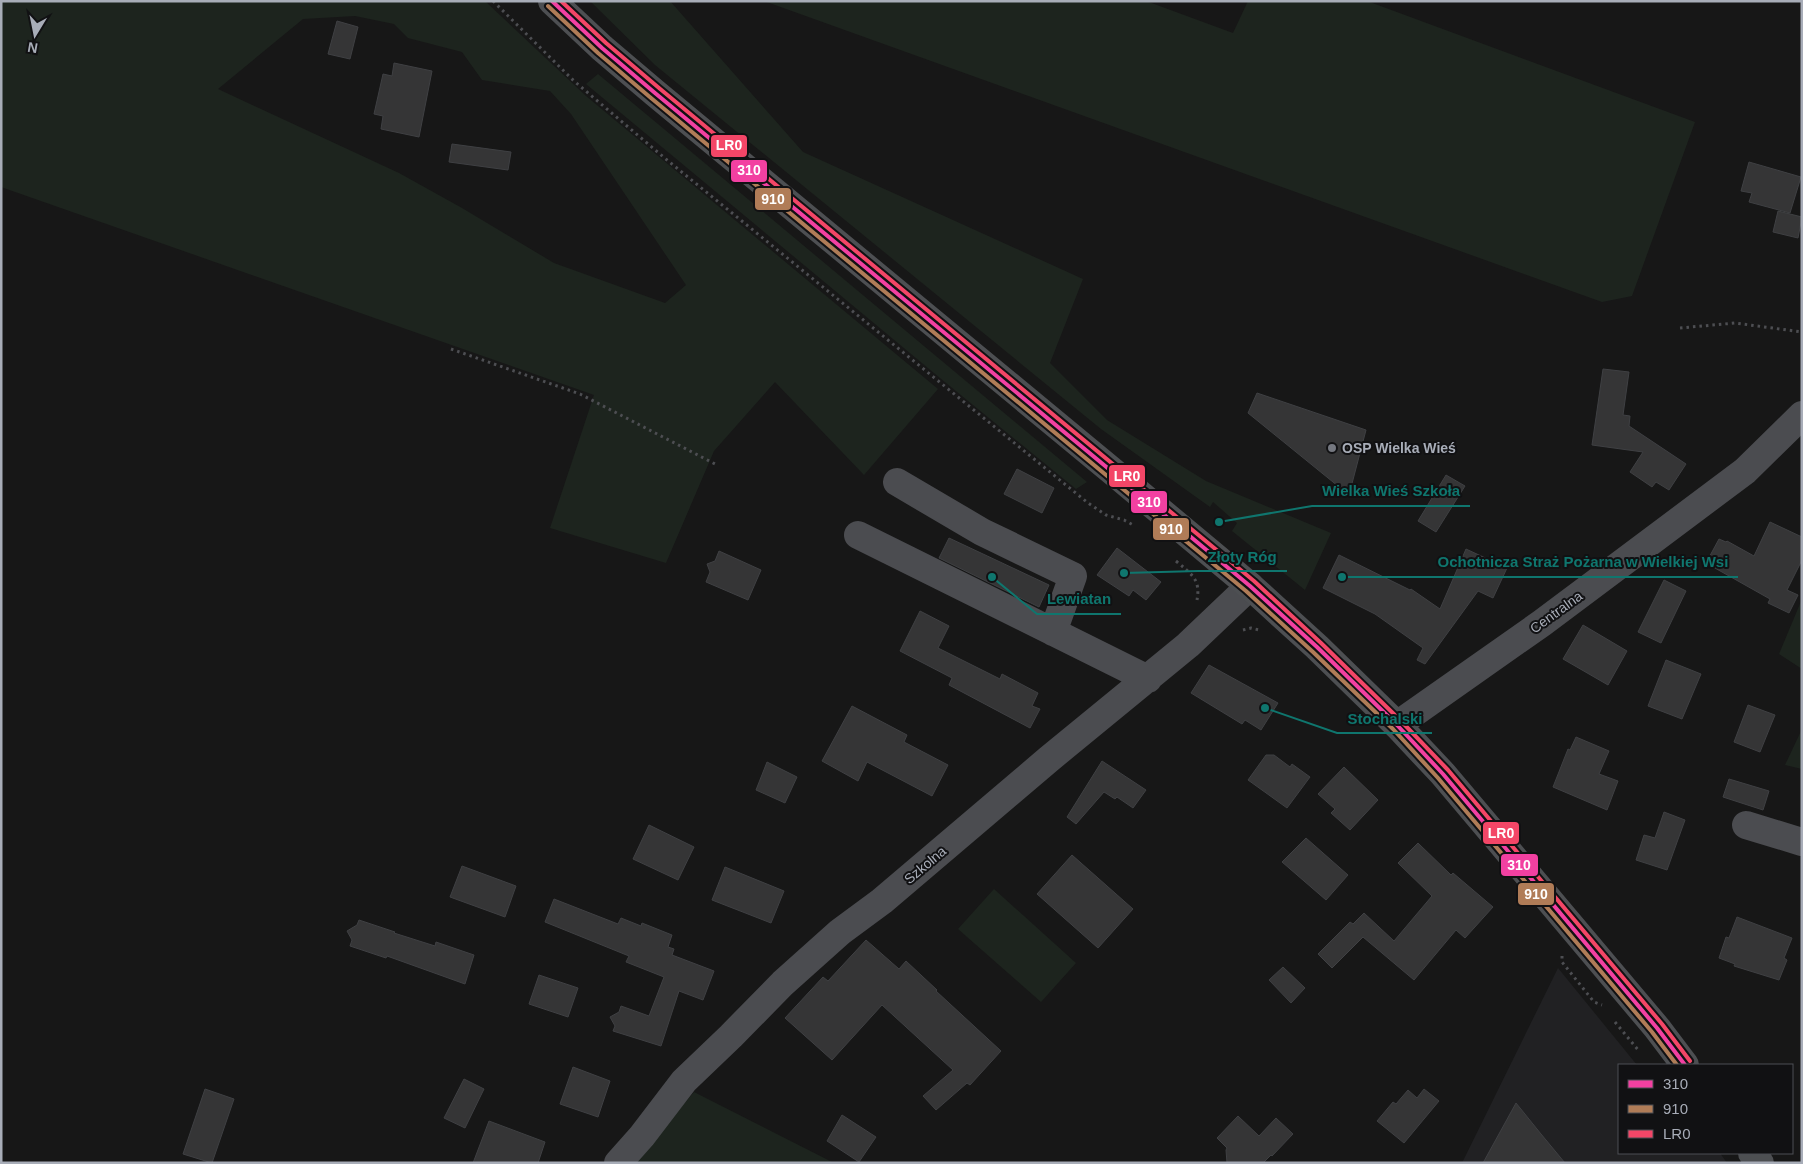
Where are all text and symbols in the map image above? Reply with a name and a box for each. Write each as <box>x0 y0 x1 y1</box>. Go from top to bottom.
north arrow <box>10 10 60 60</box>
text: N <box>26 39 39 57</box>
line badge: LR0 <box>710 134 748 158</box>
text: LR0 <box>716 137 742 153</box>
line badge: 310 <box>730 159 768 183</box>
text: 310 <box>737 162 761 178</box>
line badge: 910 <box>754 187 792 211</box>
text: 910 <box>761 191 785 207</box>
place label: OSP Wielka Wieś <box>1342 440 1456 456</box>
marker: OSP Wielka Wieś <box>1326 442 1338 454</box>
line badge: LR0 <box>1108 464 1146 488</box>
text: LR0 <box>1114 468 1140 484</box>
callout: Wielka Wieś Szkoła <box>1312 476 1470 506</box>
text: Wielka Wieś Szkoła <box>1322 482 1461 499</box>
line badge: 310 <box>1130 490 1168 514</box>
text: 310 <box>1137 494 1161 510</box>
line badge: 910 <box>1152 517 1190 541</box>
text: 910 <box>1159 521 1183 537</box>
callout: Złoty Róg <box>1198 541 1287 571</box>
callout: Ochotnicza Straż Pożarna w Wielkiej Wsi <box>1427 547 1738 577</box>
text: Złoty Róg <box>1207 548 1277 565</box>
text: Ochotnicza Straż Pożarna w Wielkiej Wsi <box>1438 553 1728 570</box>
callout: Lewiatan <box>1037 584 1121 614</box>
street label: Centralna <box>1527 588 1585 636</box>
text: Lewiatan <box>1047 590 1111 607</box>
callout: Stochalski <box>1337 703 1432 733</box>
text: Stochalski <box>1347 710 1423 727</box>
line badge: LR0 <box>1482 821 1520 845</box>
text: LR0 <box>1488 825 1514 841</box>
street label: Szkolna <box>901 843 949 887</box>
line badge: 310 <box>1500 853 1539 877</box>
text: 310 <box>1507 857 1531 873</box>
line badge: 910 <box>1517 882 1555 906</box>
text: 910 <box>1524 886 1548 902</box>
legend <box>1618 1064 1793 1154</box>
text: 310 <box>1663 1075 1688 1092</box>
text: 910 <box>1663 1100 1688 1117</box>
text: LR0 <box>1663 1125 1691 1142</box>

